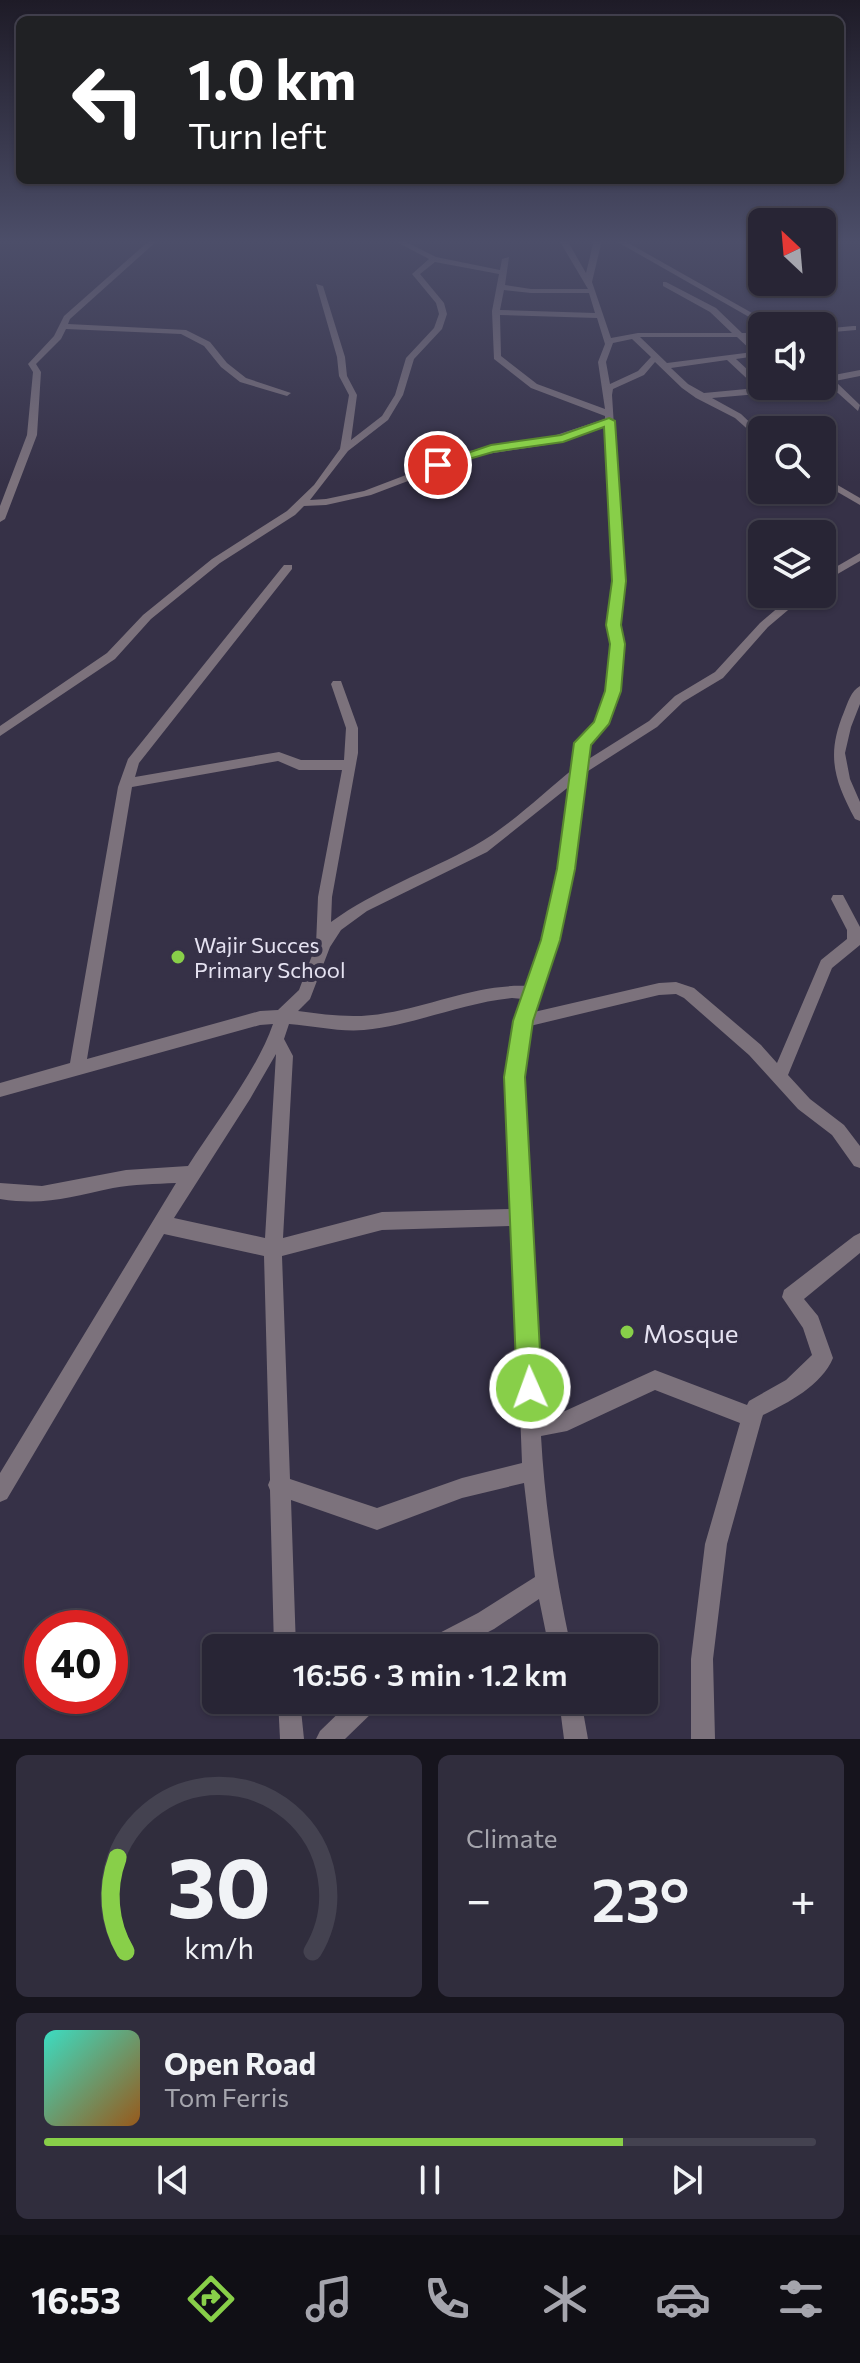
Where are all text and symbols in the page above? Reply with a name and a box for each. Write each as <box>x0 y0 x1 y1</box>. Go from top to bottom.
text: 1.0 km <box>188 43 356 112</box>
icon: left <box>56 48 160 152</box>
text: Turn left <box>188 112 327 156</box>
north arrow <box>748 208 836 296</box>
map controls <box>748 208 836 608</box>
button: sound <box>748 312 836 400</box>
button: search <box>748 416 836 504</box>
pin <box>404 431 472 499</box>
icon: arrive <box>416 443 460 487</box>
button: layers <box>748 520 836 608</box>
place label: Wajir Succes Primary School <box>194 931 346 983</box>
marker: Wajir Succes Primary School <box>169 948 187 966</box>
place label: Mosque <box>643 1317 738 1348</box>
marker: Mosque <box>618 1323 636 1341</box>
position arrow <box>488 1346 572 1430</box>
speed limit sign: 40 <box>24 1610 128 1714</box>
text: 16:56 · 3 min · 1.2 km <box>293 1655 567 1692</box>
text: Climate <box>466 1822 558 1853</box>
text: 30 <box>167 1833 271 1935</box>
text: 23° <box>592 1861 690 1934</box>
text: − <box>466 1871 491 1925</box>
text: + <box>790 1871 816 1925</box>
text: km/h <box>184 1930 254 1965</box>
text: Open Road <box>164 2044 316 2081</box>
text: Tom Ferris <box>164 2081 289 2112</box>
icon: previous <box>151 2158 195 2202</box>
icon: pause <box>408 2158 452 2202</box>
icon: next <box>665 2158 709 2202</box>
icon: directions <box>183 2271 239 2327</box>
icon: music <box>301 2271 357 2327</box>
icon: phone <box>419 2271 475 2327</box>
icon: climate <box>537 2271 593 2327</box>
icon: car <box>655 2271 711 2327</box>
icon: filters <box>773 2271 829 2327</box>
text: 16:53 <box>31 2277 121 2321</box>

